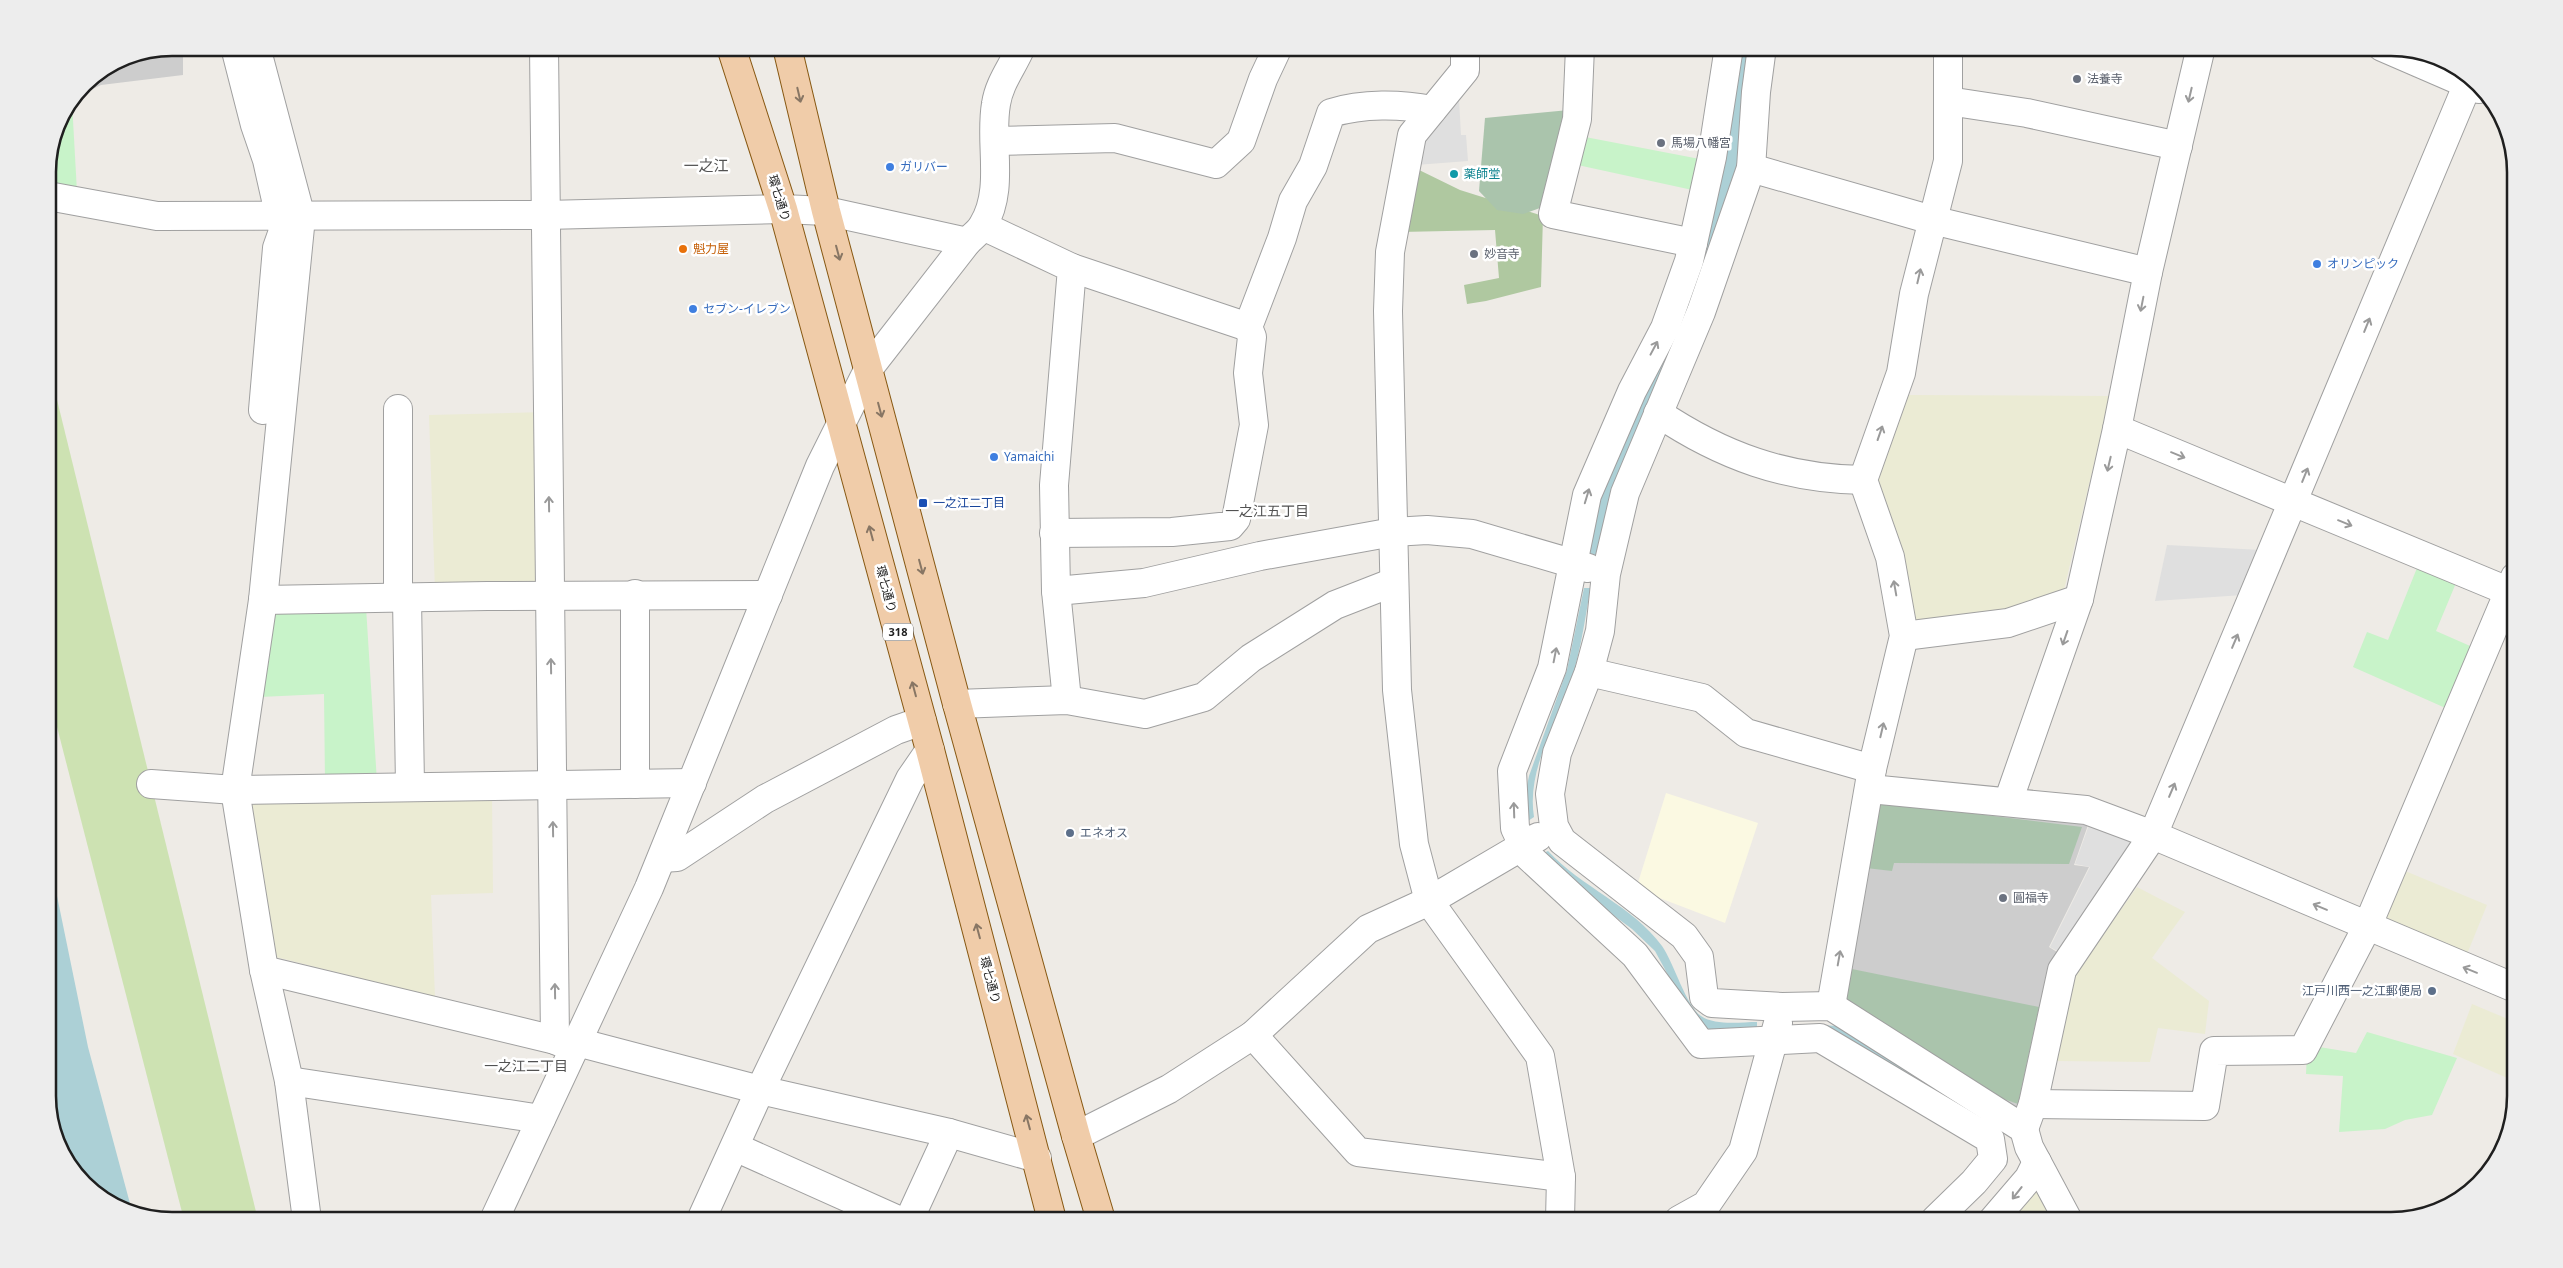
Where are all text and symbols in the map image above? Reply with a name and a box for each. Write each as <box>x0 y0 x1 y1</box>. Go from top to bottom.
place label: 法養寺 <box>2087 70 2123 87</box>
marker: 法養寺 <box>2071 73 2083 85</box>
one-way arrow <box>795 86 804 102</box>
one-way arrow <box>2185 86 2194 102</box>
place label: 馬場八幡宮 <box>1671 134 1731 151</box>
marker: 馬場八幡宮 <box>1655 137 1667 149</box>
district label: 一之江 <box>683 155 729 175</box>
place label: ガリバー <box>900 158 948 175</box>
marker: ガリバー <box>884 161 896 173</box>
place label: 薬師堂 <box>1464 165 1500 182</box>
marker: 薬師堂 <box>1448 168 1460 180</box>
street label: 環七通り <box>764 172 795 223</box>
place label: 魁力屋 <box>693 240 729 257</box>
marker: 魁力屋 <box>677 243 689 255</box>
one-way arrow <box>833 244 843 260</box>
place label: 妙音寺 <box>1484 245 1520 262</box>
marker: 妙音寺 <box>1468 248 1480 260</box>
place label: オリンピック <box>2327 255 2399 272</box>
marker: オリンピック <box>2311 258 2323 270</box>
one-way arrow <box>1915 268 1924 284</box>
one-way arrow <box>2136 296 2146 312</box>
place label: セブン-イレブン <box>703 300 791 317</box>
marker: セブン-イレブン <box>687 303 699 315</box>
one-way arrow <box>2363 318 2372 333</box>
one-way arrow <box>1649 341 1659 356</box>
one-way arrow <box>876 401 885 417</box>
one-way arrow <box>1876 425 1885 441</box>
place label: Yamaichi <box>1004 448 1054 465</box>
one-way arrow <box>2170 450 2185 460</box>
marker: Yamaichi <box>988 451 1000 463</box>
one-way arrow <box>2104 455 2113 471</box>
one-way arrow <box>2301 468 2310 483</box>
one-way arrow <box>1583 489 1593 505</box>
place label: 一之江二丁目 <box>933 494 1005 511</box>
one-way arrow <box>544 496 554 512</box>
marker: 一之江二丁目 <box>917 497 929 509</box>
district label: 一之江五丁目 <box>1225 501 1309 520</box>
one-way arrow <box>2337 519 2352 528</box>
one-way arrow <box>866 525 875 541</box>
one-way arrow <box>917 558 926 574</box>
street label: 環七通り <box>872 563 901 614</box>
one-way arrow <box>1890 580 1900 596</box>
road number: 318 <box>883 624 913 640</box>
one-way arrow <box>2060 630 2070 646</box>
one-way arrow <box>2231 634 2240 649</box>
one-way arrow <box>1550 648 1560 664</box>
one-way arrow <box>546 659 556 675</box>
one-way arrow <box>908 682 918 698</box>
one-way arrow <box>1878 722 1887 738</box>
one-way arrow <box>2167 783 2177 798</box>
one-way arrow <box>1509 802 1518 818</box>
one-way arrow <box>548 821 558 838</box>
place label: エネオス <box>1080 824 1128 841</box>
marker: エネオス <box>1064 827 1076 839</box>
place label: 圓福寺 <box>2013 889 2049 906</box>
marker: 圓福寺 <box>1997 892 2009 904</box>
one-way arrow <box>2313 902 2328 912</box>
one-way arrow <box>972 924 982 940</box>
one-way arrow <box>1835 950 1845 966</box>
street label: 環七通り <box>976 954 1005 1005</box>
one-way arrow <box>2463 964 2478 974</box>
place label: 江戸川西一之江郵便局 <box>2302 982 2422 999</box>
one-way arrow <box>550 983 559 999</box>
marker: 江戸川西一之江郵便局 <box>2426 985 2438 997</box>
district label: 一之江二丁目 <box>484 1056 568 1075</box>
one-way arrow <box>1022 1115 1032 1131</box>
one-way arrow <box>2012 1186 2023 1199</box>

